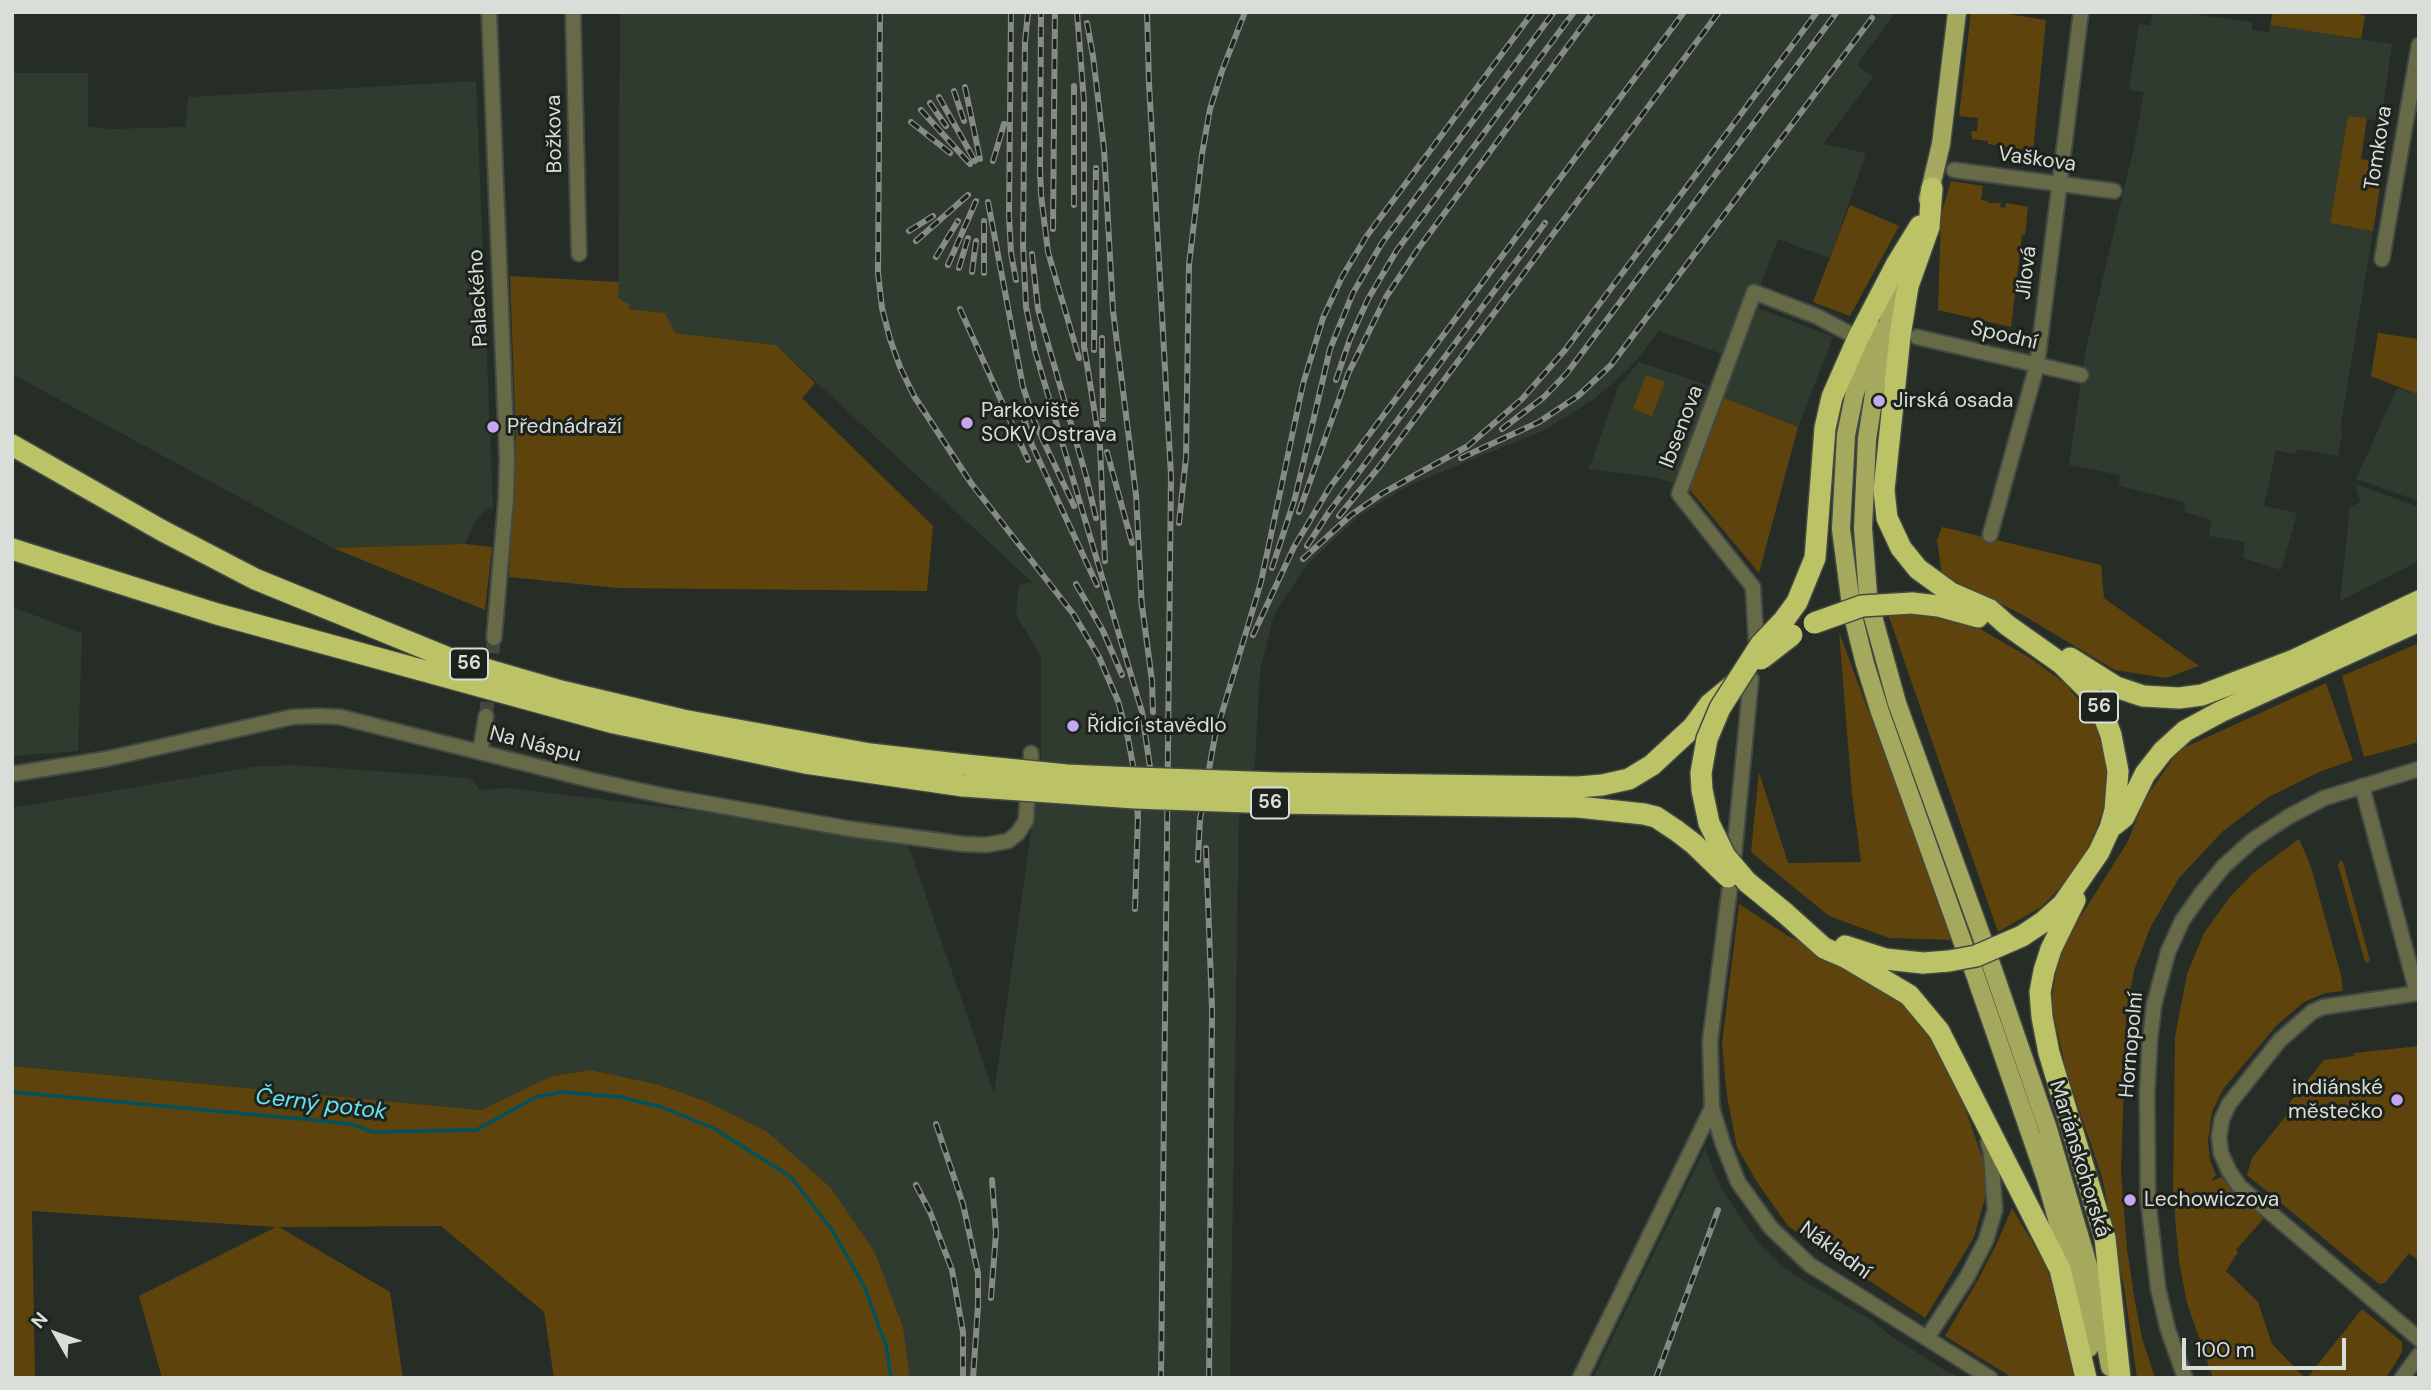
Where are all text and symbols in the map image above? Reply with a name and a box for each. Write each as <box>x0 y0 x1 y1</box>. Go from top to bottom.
street label: Božkova <box>542 95 568 173</box>
street label: Tomkova <box>2360 104 2398 192</box>
street label: Vaškova <box>1996 142 2078 178</box>
street label: Jílová <box>2011 245 2043 301</box>
street label: Palackého <box>464 249 494 347</box>
street label: Spodní <box>1968 316 2040 356</box>
street label: Ibsenova <box>1655 382 1709 472</box>
place label: Jirská osada <box>1893 388 2013 414</box>
marker: Jirská osada <box>1871 393 1887 409</box>
place label: Parkoviště SOKV Ostrava <box>981 398 1117 448</box>
place label: Přednádraží <box>507 414 622 440</box>
marker: Parkoviště SOKV Ostrava <box>959 415 975 431</box>
marker: Přednádraží <box>485 419 501 435</box>
road number: 56 <box>450 649 488 680</box>
road number: 56 <box>2080 692 2118 722</box>
place label: Řídicí stavědlo <box>1087 713 1227 739</box>
marker: Řídicí stavědlo <box>1065 718 1081 734</box>
street label: Na Náspu <box>487 722 583 768</box>
road number: 56 <box>1251 788 1289 818</box>
street label: Hornopolní <box>2115 991 2149 1099</box>
place label: indiánské městečko <box>2288 1075 2383 1125</box>
street label: Mariánskohorská <box>2043 1077 2115 1241</box>
water label: Černý potok <box>254 1083 388 1127</box>
marker: indiánské městečko <box>2389 1092 2405 1108</box>
place label: Lechowiczova <box>2144 1187 2279 1213</box>
marker: Lechowiczova <box>2122 1192 2138 1208</box>
street label: Nákladní <box>1794 1217 1876 1285</box>
north arrow <box>21 1299 91 1369</box>
text: N <box>25 1307 54 1334</box>
scale bar <box>2186 1324 2350 1368</box>
text: 100 m <box>2195 1336 2255 1364</box>

